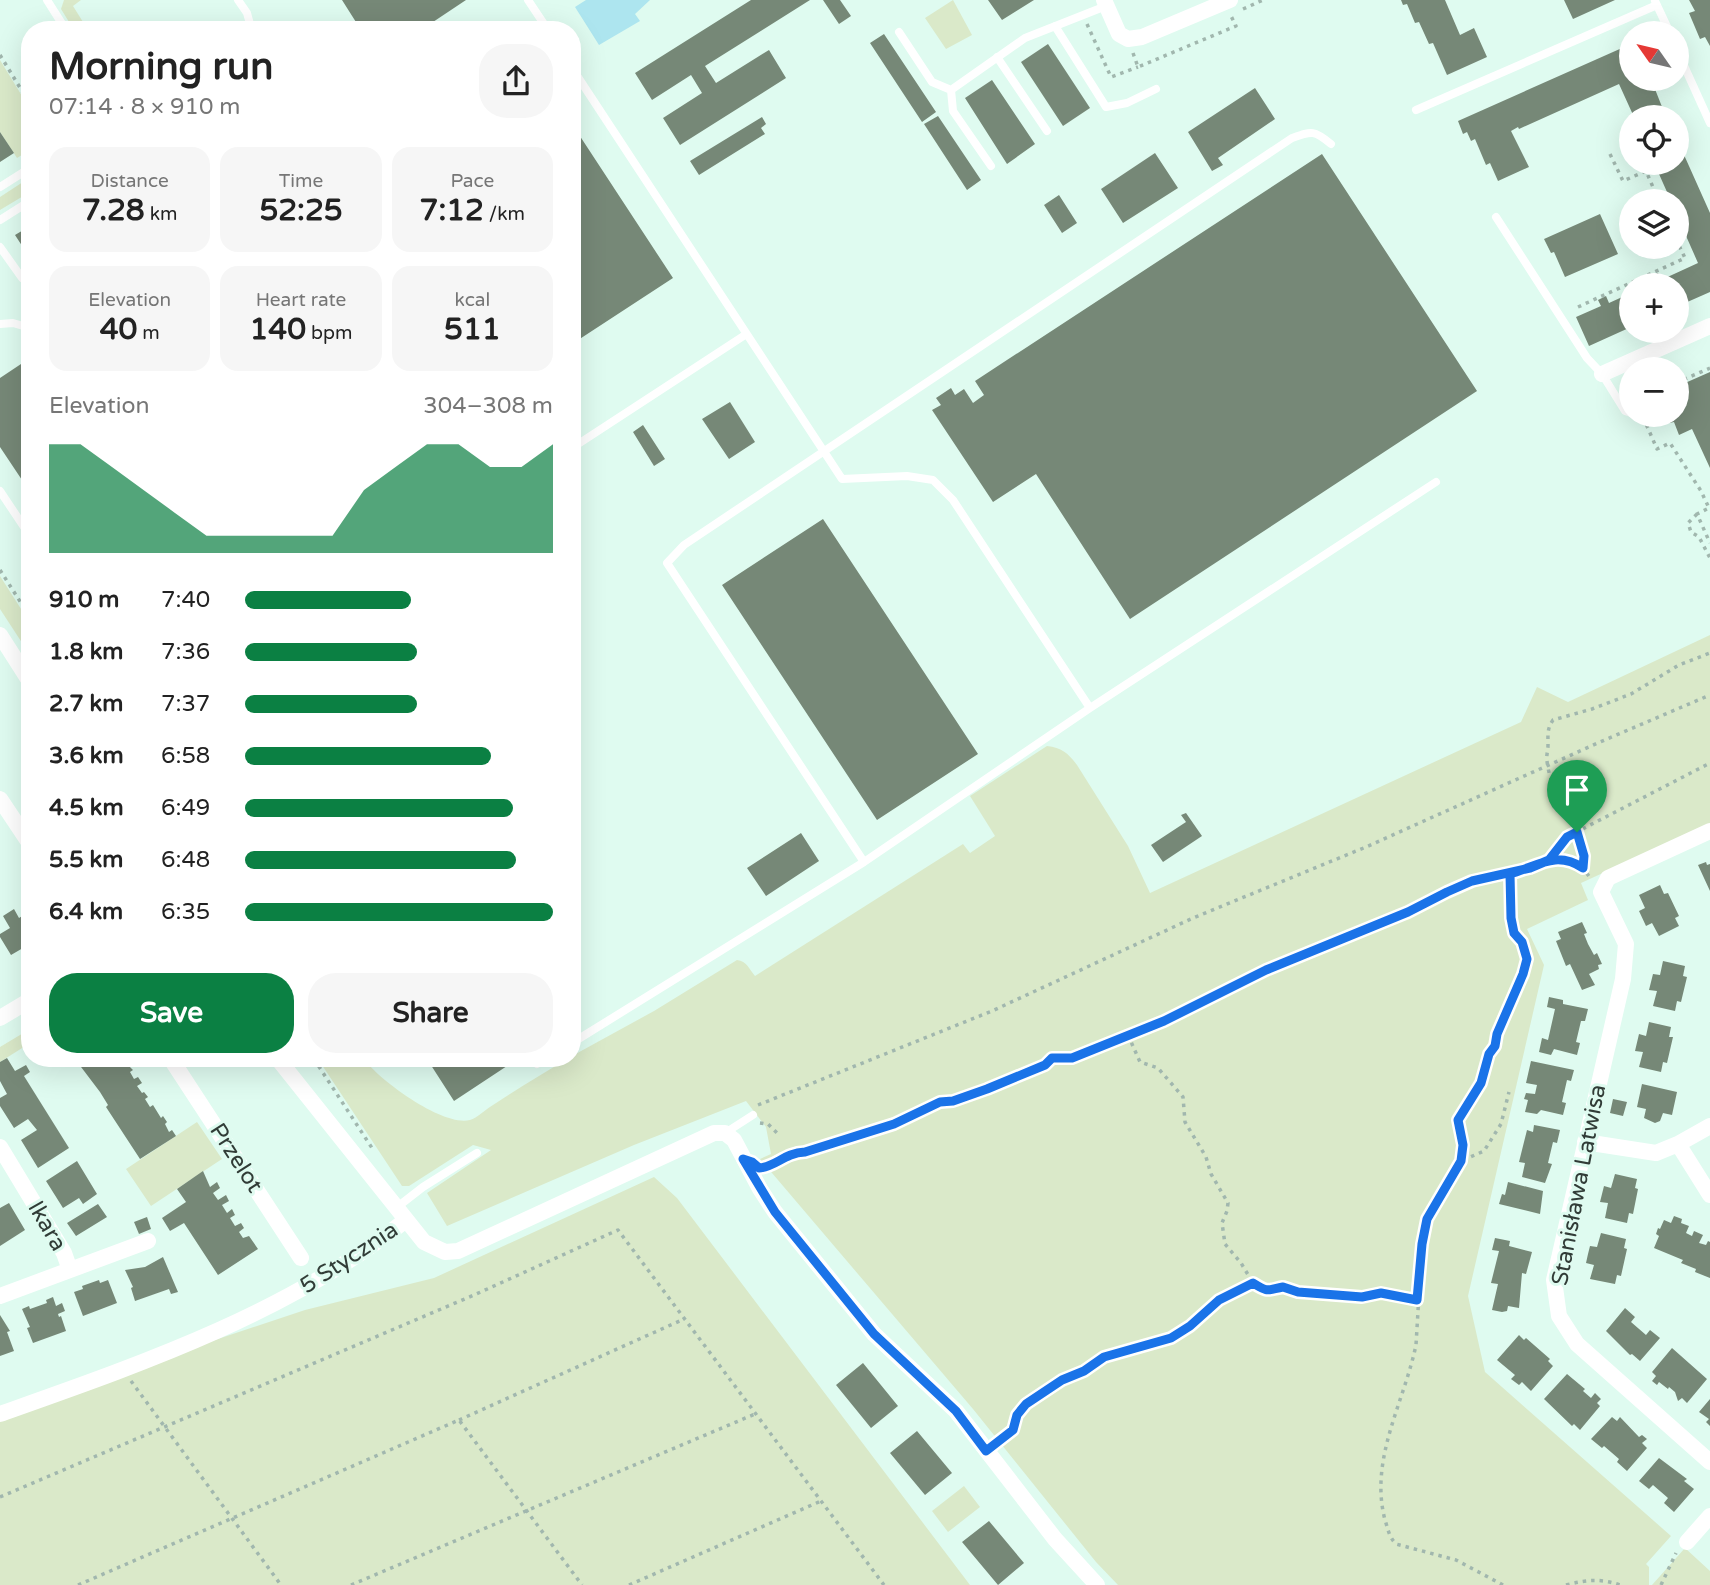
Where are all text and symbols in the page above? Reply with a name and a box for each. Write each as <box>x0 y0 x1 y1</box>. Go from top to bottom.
north arrow <box>1619 21 1689 91</box>
map controls <box>1619 21 1689 427</box>
text: Morning run <box>49 44 273 90</box>
button: share <box>479 44 553 118</box>
text: 07:14 · 8 × 910 m <box>49 93 240 121</box>
button: locate <box>1619 105 1689 175</box>
text: Distance <box>91 170 169 192</box>
text: Time <box>279 170 323 192</box>
text: Pace <box>450 170 494 192</box>
button: layers <box>1619 189 1689 259</box>
text: 7.28 <box>82 192 145 229</box>
text: 52:25 <box>259 192 343 229</box>
text: 7:12 <box>420 192 484 229</box>
text: km <box>145 203 177 225</box>
text: /km <box>484 203 525 225</box>
button: + <box>1619 273 1689 343</box>
text: Elevation <box>88 289 171 311</box>
text: Heart rate <box>256 289 346 311</box>
text: kcal <box>454 289 490 311</box>
text: 40 <box>100 311 137 348</box>
text: 140 <box>250 311 306 348</box>
text: 511 <box>444 311 501 348</box>
text: m <box>137 322 160 344</box>
text: bpm <box>306 322 352 344</box>
button: − <box>1619 357 1689 427</box>
text: Elevation <box>49 392 150 420</box>
text: 304–308 m <box>423 392 553 420</box>
text: 910 m <box>49 586 119 614</box>
text: 7:40 <box>161 586 210 614</box>
text: 1.8 km <box>49 638 123 666</box>
text: 7:36 <box>161 638 210 666</box>
text: 2.7 km <box>49 690 123 718</box>
text: 7:37 <box>161 690 210 718</box>
text: 3.6 km <box>49 742 124 770</box>
text: 6:58 <box>161 742 210 770</box>
pin <box>1547 760 1607 832</box>
icon: arrive <box>1558 771 1596 809</box>
text: 4.5 km <box>49 794 124 822</box>
text: 6:49 <box>161 794 210 822</box>
text: 5.5 km <box>49 846 123 874</box>
text: 6:48 <box>161 846 210 874</box>
text: 6.4 km <box>49 898 123 926</box>
text: 6:35 <box>161 898 210 926</box>
button: Save <box>49 973 294 1053</box>
button: Share <box>308 973 553 1053</box>
street label: Stanisława Latwisa <box>1546 1082 1612 1288</box>
street label: Przelot <box>203 1118 269 1198</box>
street label: Ikara <box>22 1196 72 1256</box>
street label: 5 Stycznia <box>295 1216 403 1300</box>

